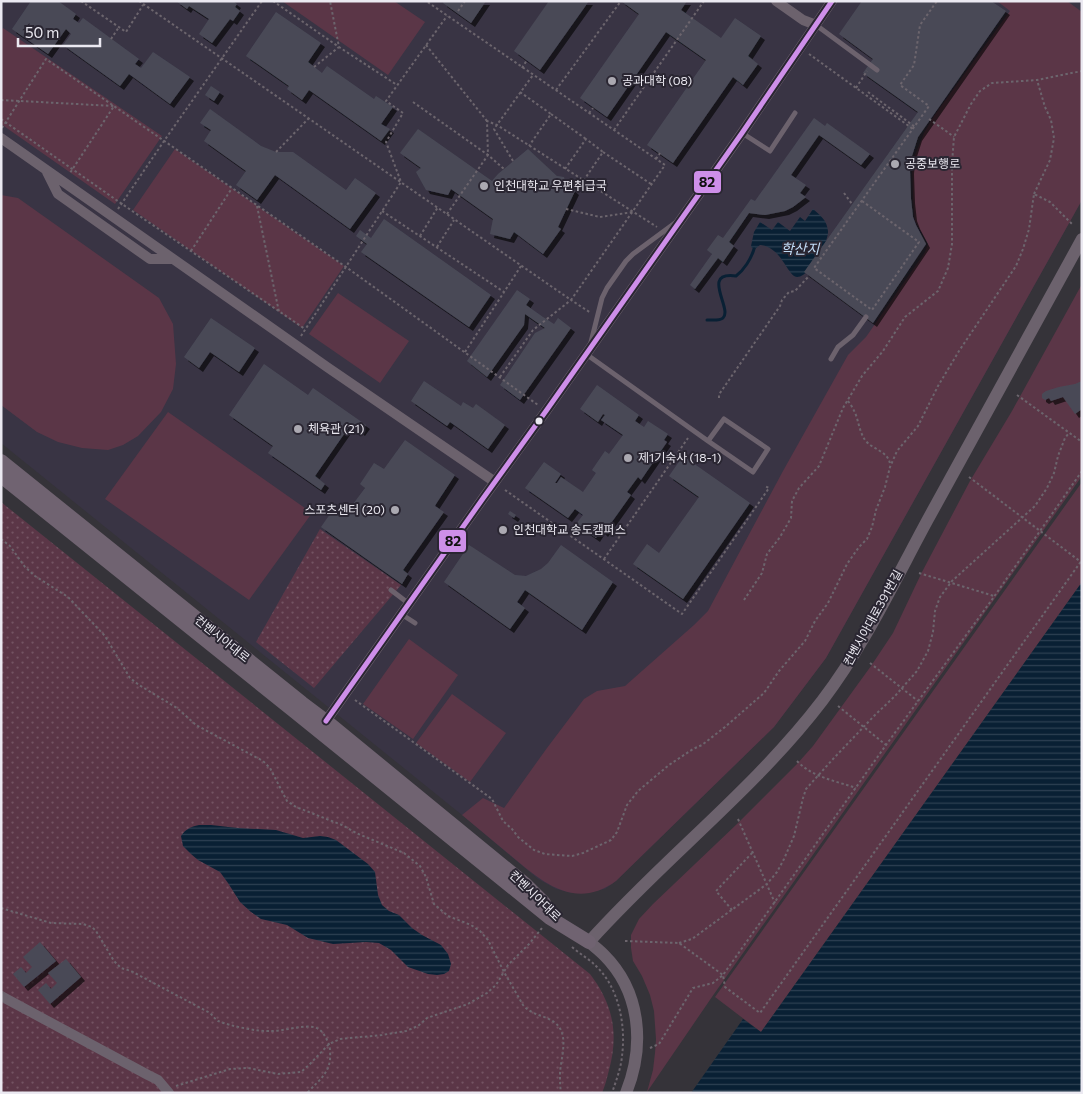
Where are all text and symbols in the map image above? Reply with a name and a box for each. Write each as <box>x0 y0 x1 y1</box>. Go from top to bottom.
scale bar <box>18 15 100 47</box>
text: 50 m <box>25 23 59 41</box>
place label: 공과대학 (08) <box>622 73 692 87</box>
marker: 공과대학 (08) <box>606 75 618 87</box>
place label: 공중보행로 <box>905 156 960 170</box>
marker: 공중보행로 <box>889 158 901 170</box>
line badge: 82 <box>693 170 722 194</box>
text: 82 <box>699 173 715 190</box>
place label: 인천대학교 우편취급국 <box>494 178 607 192</box>
marker: 인천대학교 우편취급국 <box>478 180 490 192</box>
water label: 학산지 <box>781 240 820 257</box>
unlabelled marker <box>534 416 544 426</box>
place label: 체육관 (21) <box>308 421 364 435</box>
marker: 체육관 (21) <box>292 423 304 435</box>
place label: 제1기숙사 (18-1) <box>638 450 721 464</box>
marker: 제1기숙사 (18-1) <box>622 452 634 464</box>
place label: 스포츠센터 (20) <box>304 502 385 516</box>
marker: 스포츠센터 (20) <box>389 504 401 516</box>
place label: 인천대학교 송도캠퍼스 <box>513 522 626 536</box>
marker: 인천대학교 송도캠퍼스 <box>497 524 509 536</box>
line badge: 82 <box>438 529 467 553</box>
text: 82 <box>445 532 461 549</box>
street label: 컨벤시아대로391번길 <box>840 567 904 668</box>
street label: 컨벤시아대로 <box>192 612 253 665</box>
street label: 컨벤시아대로 <box>507 867 564 923</box>

